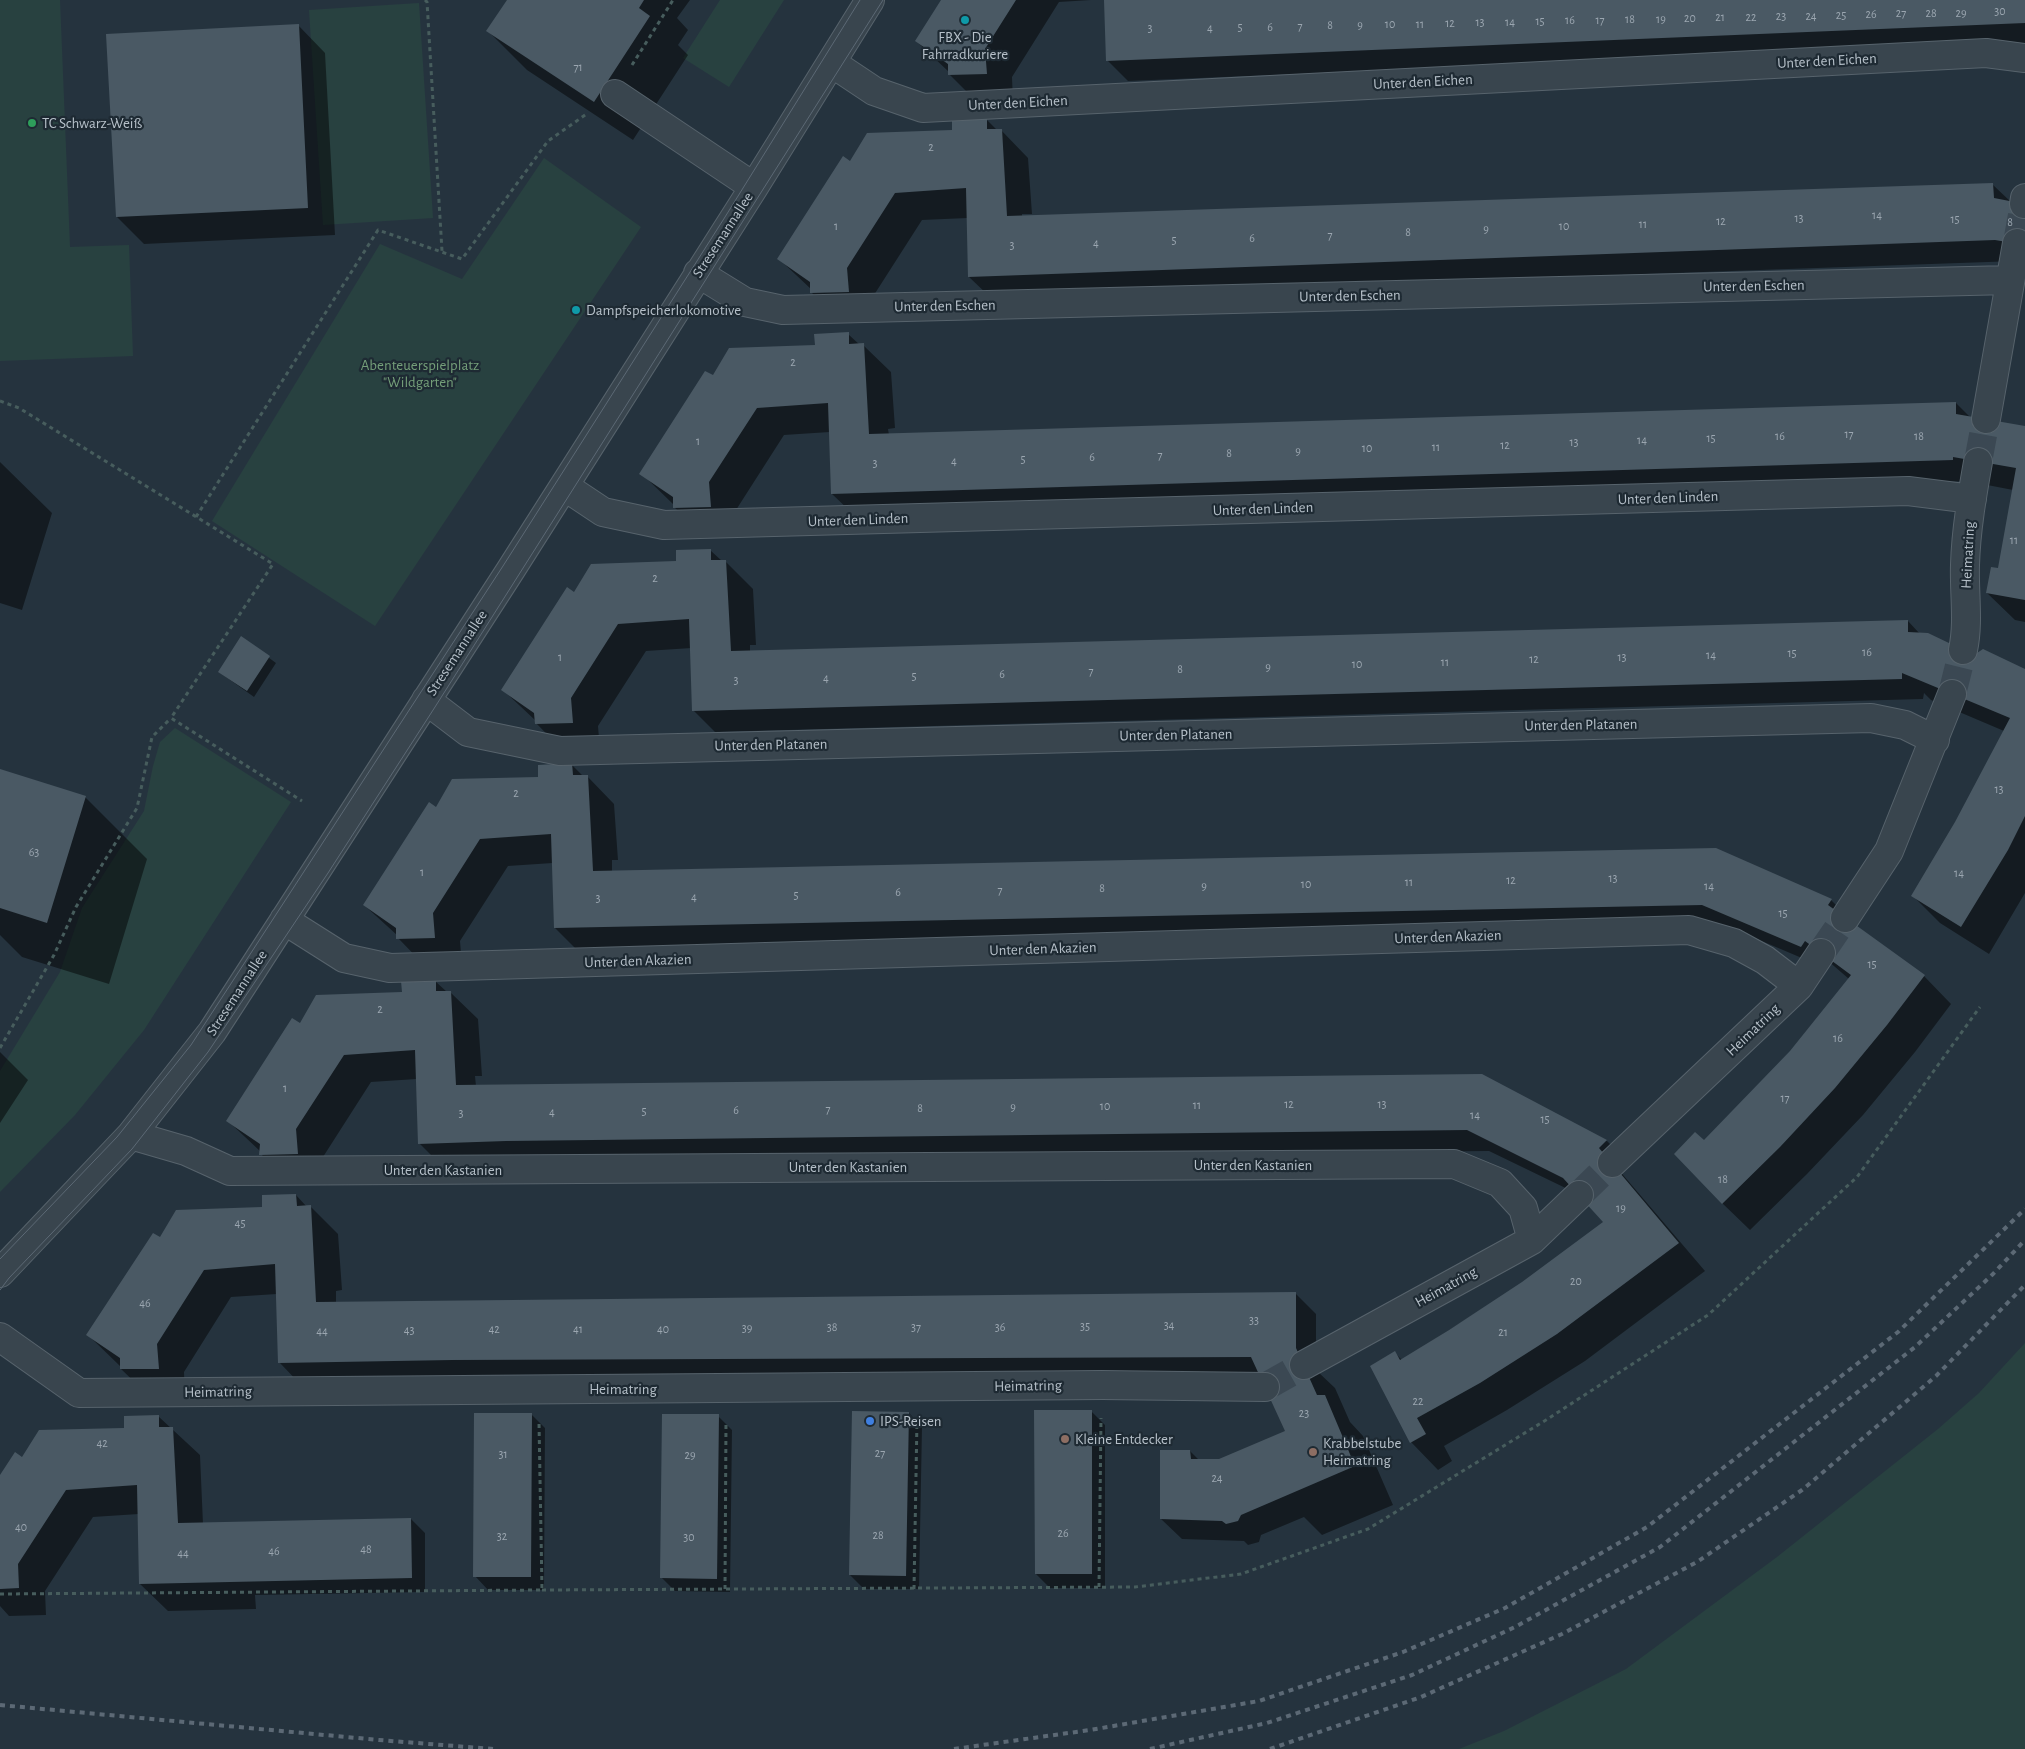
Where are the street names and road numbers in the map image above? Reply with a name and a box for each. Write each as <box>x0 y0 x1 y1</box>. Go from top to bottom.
street label: Unter den Eichen <box>1777 49 1877 73</box>
street label: Unter den Eichen <box>1373 70 1473 94</box>
street label: Unter den Eichen <box>968 91 1068 115</box>
street label: Stresemannallee <box>689 189 757 281</box>
street label: Unter den Eschen <box>1703 276 1805 296</box>
street label: Unter den Eschen <box>1299 286 1401 306</box>
street label: Unter den Eschen <box>894 296 996 316</box>
street label: Unter den Linden <box>1617 487 1719 509</box>
street label: Unter den Linden <box>1212 498 1314 520</box>
street label: Unter den Linden <box>807 509 909 531</box>
street label: Heimatring <box>1957 521 1979 589</box>
street label: Stresemannallee <box>423 607 491 699</box>
street label: Unter den Platanen <box>1524 715 1638 735</box>
street label: Unter den Platanen <box>1119 725 1233 745</box>
street label: Unter den Platanen <box>714 735 828 755</box>
street label: Unter den Akazien <box>1394 926 1502 948</box>
street label: Unter den Akazien <box>989 938 1097 960</box>
street label: Stresemannallee <box>203 947 271 1039</box>
street label: Unter den Akazien <box>584 950 692 972</box>
street label: Heimatring <box>1722 1000 1784 1060</box>
street label: Unter den Kastanien <box>1194 1156 1312 1174</box>
street label: Unter den Kastanien <box>789 1158 907 1176</box>
street label: Unter den Kastanien <box>384 1161 502 1179</box>
street label: Heimatring <box>1412 1263 1480 1311</box>
street label: Heimatring <box>994 1376 1062 1396</box>
street label: Heimatring <box>589 1380 657 1398</box>
street label: Heimatring <box>184 1382 252 1402</box>

